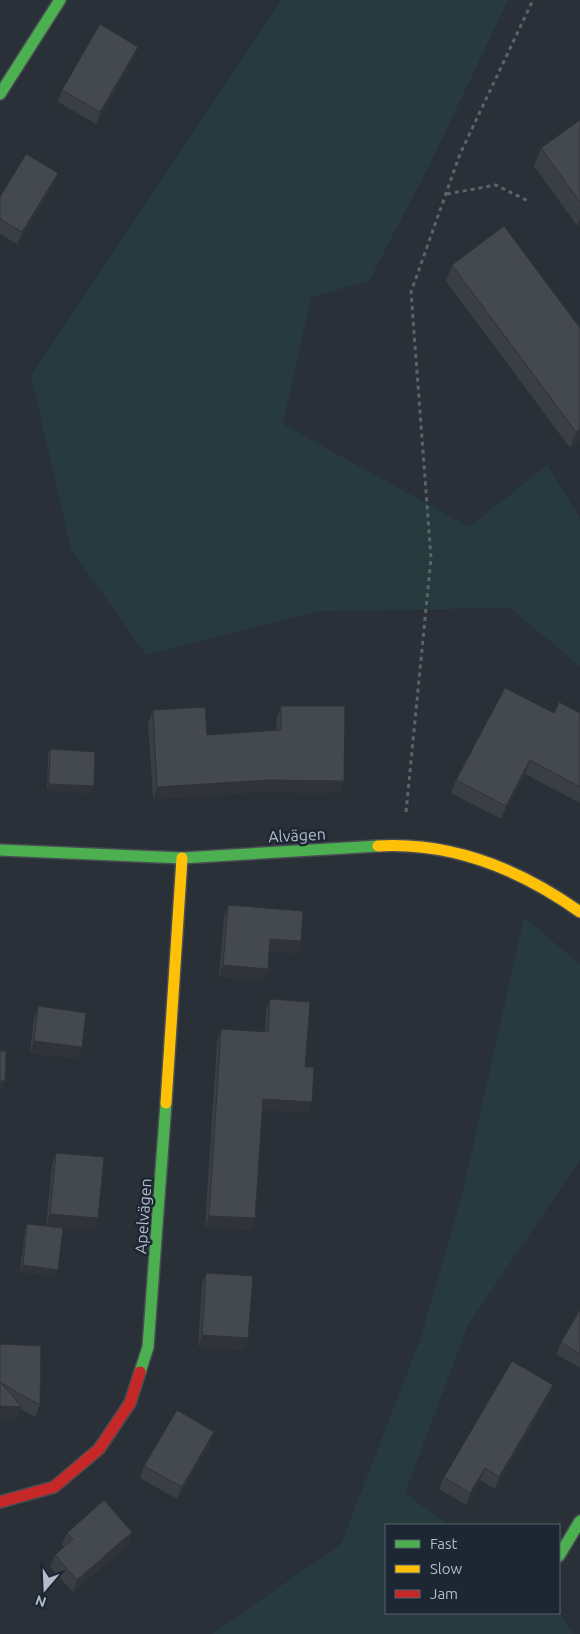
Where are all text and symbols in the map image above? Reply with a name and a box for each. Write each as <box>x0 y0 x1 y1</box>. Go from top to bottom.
street label: Alvägen <box>268 825 326 845</box>
street label: Apelvägen <box>131 1177 155 1255</box>
legend <box>385 1524 560 1614</box>
text: Fast <box>430 1535 458 1552</box>
text: Slow <box>430 1560 463 1577</box>
north arrow <box>20 1564 70 1614</box>
text: Jam <box>430 1585 458 1602</box>
text: N <box>33 1592 48 1611</box>

